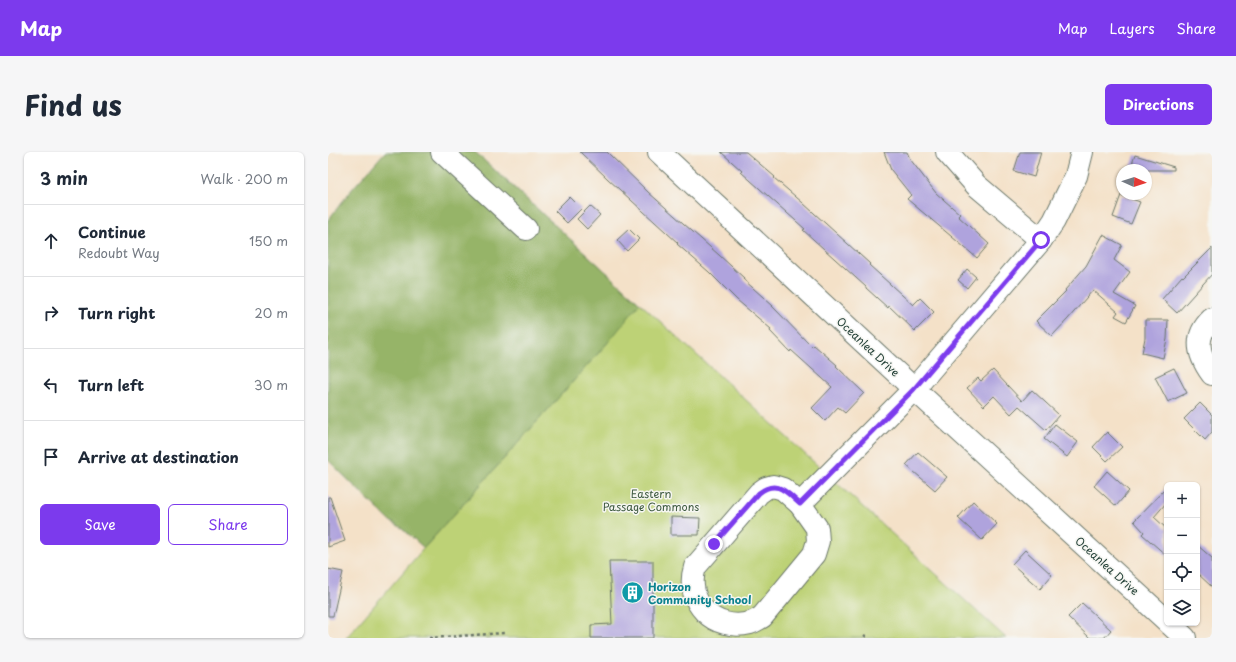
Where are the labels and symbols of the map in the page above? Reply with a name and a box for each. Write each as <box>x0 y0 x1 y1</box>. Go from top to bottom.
north arrow <box>1116 164 1152 200</box>
route start <box>1032 231 1050 249</box>
street label: Oceanlea Drive <box>833 313 904 381</box>
park label: Eastern Passage Commons <box>603 485 699 515</box>
street label: Oceanlea Drive <box>1072 532 1143 599</box>
route end <box>705 535 723 553</box>
place label: Horizon Community School <box>648 578 751 608</box>
building icon: Horizon Community School <box>619 580 645 606</box>

